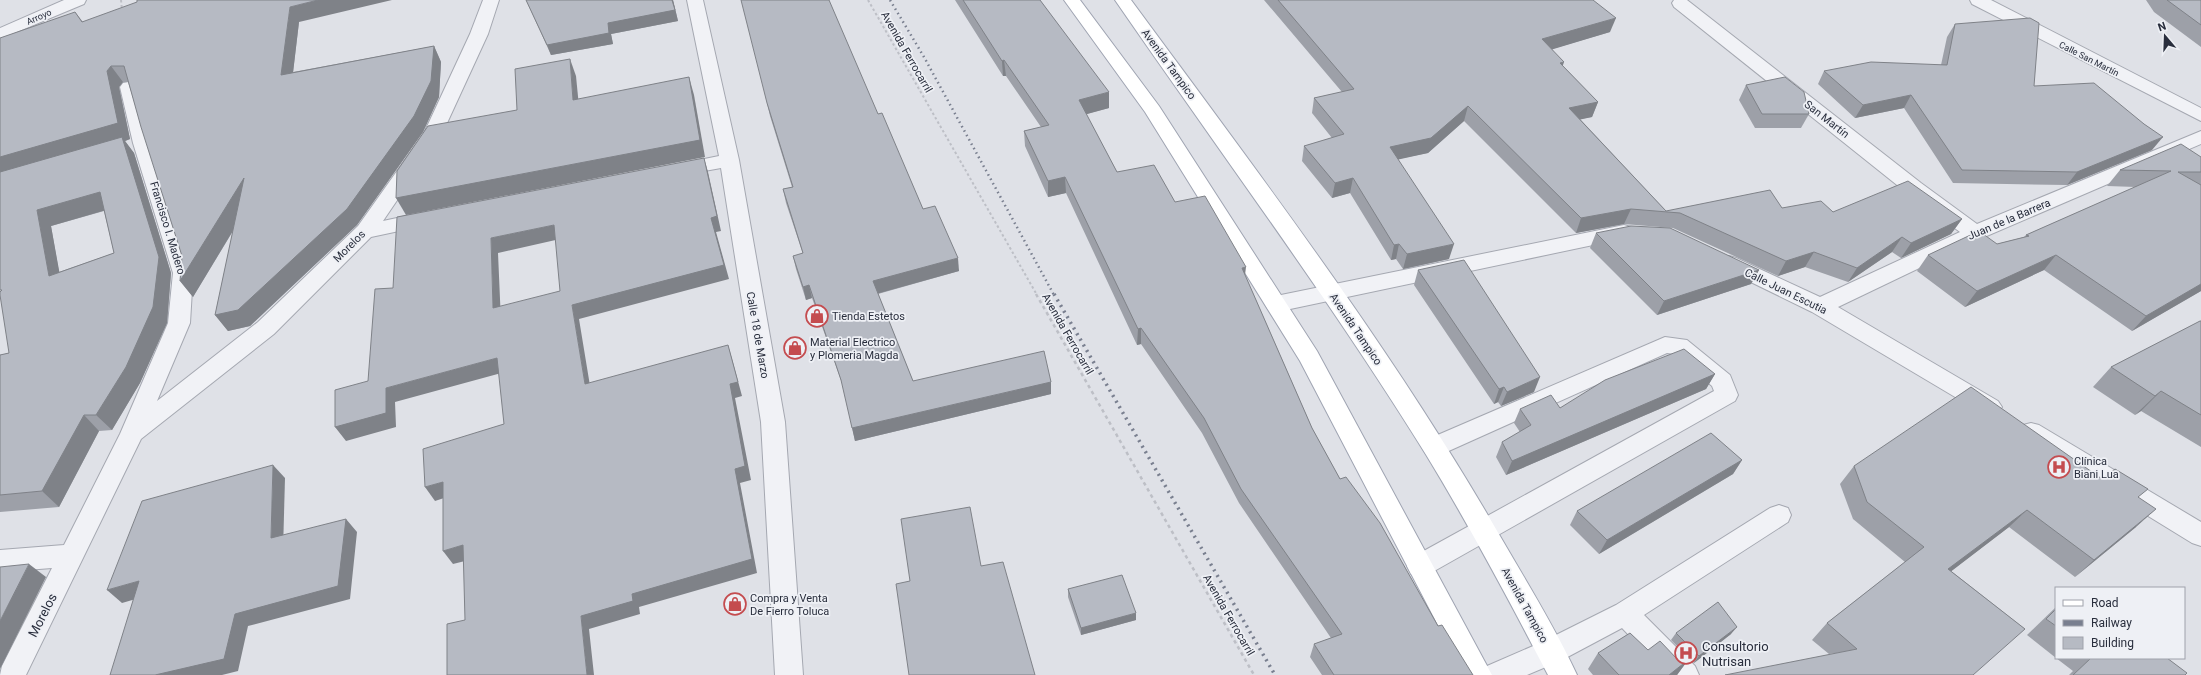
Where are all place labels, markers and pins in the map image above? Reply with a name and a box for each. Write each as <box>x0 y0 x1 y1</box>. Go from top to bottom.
shop icon: Tienda Estetos <box>804 303 830 329</box>
place label: Tienda Estetos <box>832 310 905 323</box>
shop icon: Material Electrico y Plomeria Magda <box>782 335 808 361</box>
place label: Material Electrico y Plomeria Magda <box>810 336 898 362</box>
hospital icon: Clínica Biani Lua <box>2046 454 2072 480</box>
place label: Clínica Biani Lua <box>2074 455 2119 481</box>
shop icon: Compra y Venta De Fierro Toluca <box>722 591 748 617</box>
place label: Compra y Venta De Fierro Toluca <box>750 592 829 618</box>
place label: Consultorio Nutrisan <box>1702 639 1769 669</box>
hospital icon: Consultorio Nutrisan <box>1673 640 1699 666</box>

